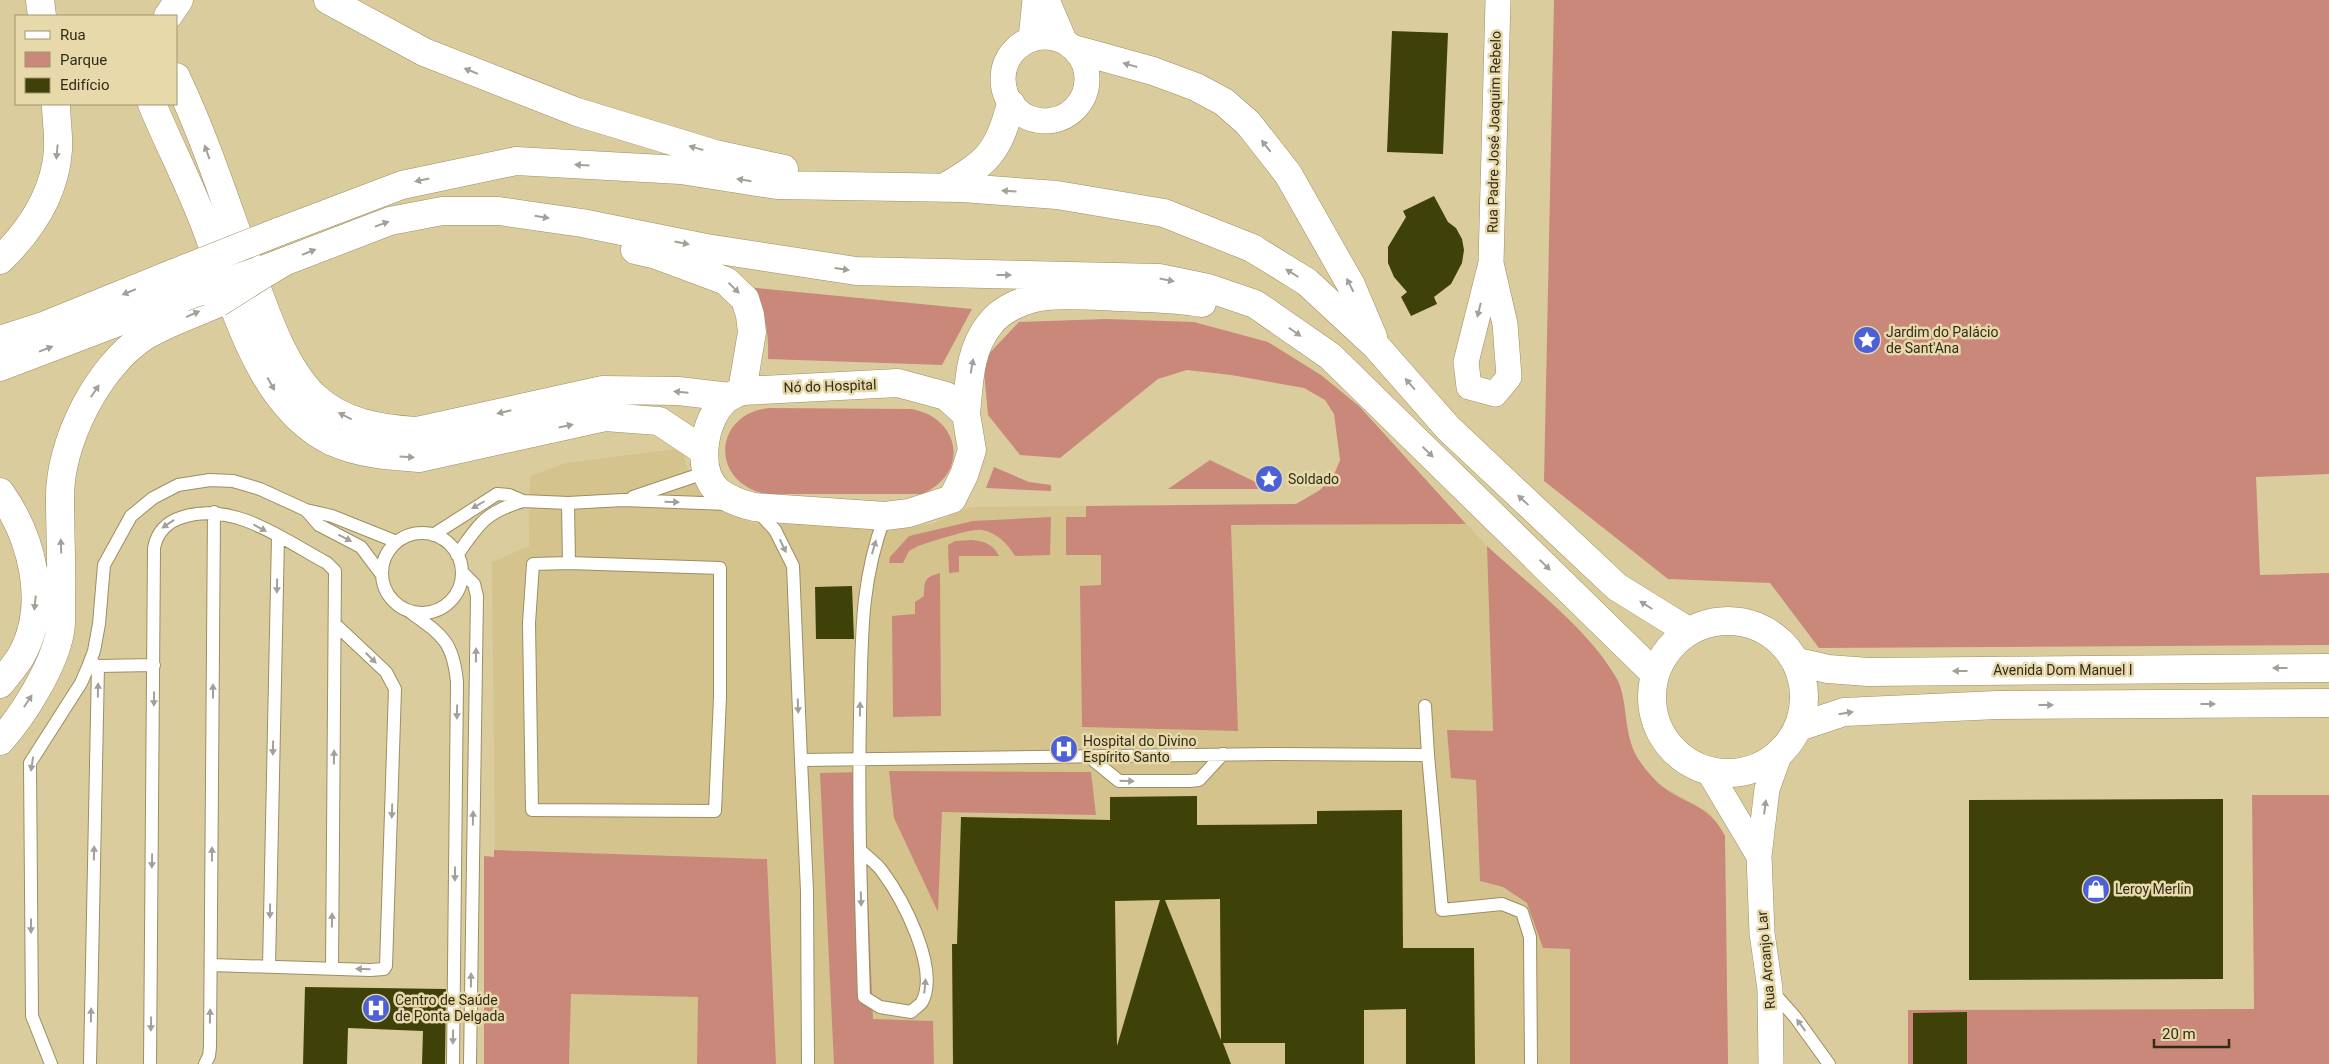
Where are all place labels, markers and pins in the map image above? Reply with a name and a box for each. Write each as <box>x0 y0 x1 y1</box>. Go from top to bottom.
place label: Jardim do Palácio de Sant'Ana <box>1886 324 1998 356</box>
place icon: Jardim do Palácio de Sant'Ana <box>1852 325 1882 355</box>
place icon: Soldado <box>1254 464 1284 494</box>
place label: Soldado <box>1288 471 1339 487</box>
place label: Hospital do Divino Espírito Santo <box>1083 733 1196 765</box>
hospital icon: Hospital do Divino Espírito Santo <box>1049 734 1079 764</box>
shop icon: Leroy Merlin <box>2081 874 2111 904</box>
place label: Leroy Merlin <box>2115 881 2191 897</box>
place label: Centro de Saúde de Ponta Delgada <box>395 992 505 1024</box>
hospital icon: Centro de Saúde de Ponta Delgada <box>361 993 391 1023</box>

